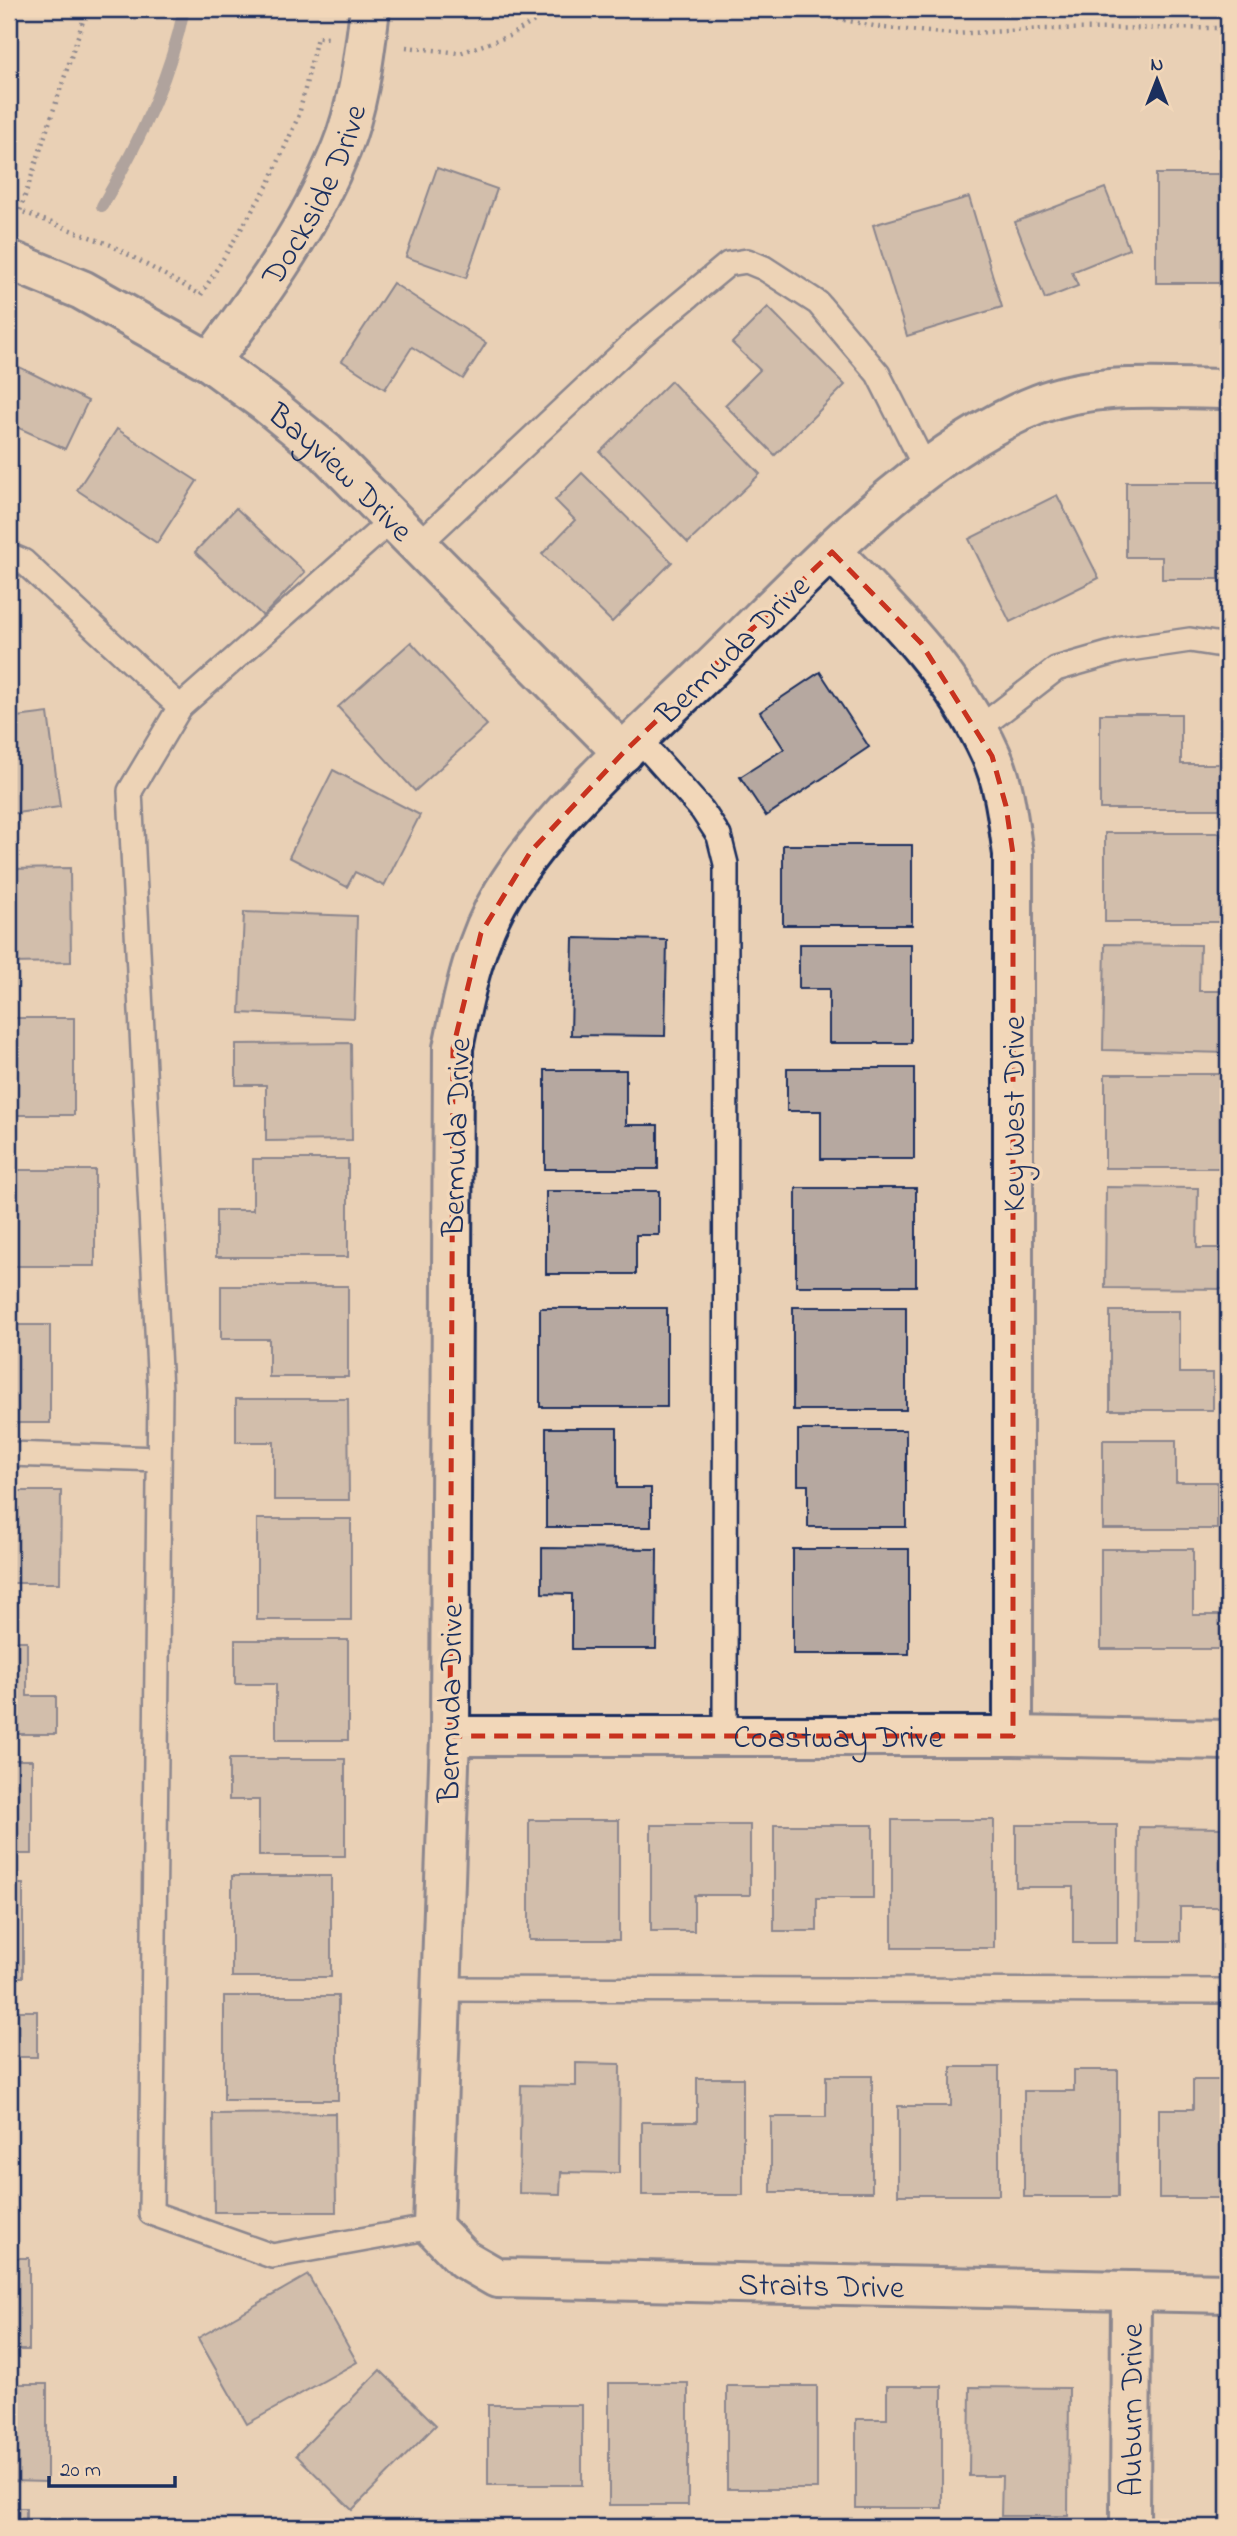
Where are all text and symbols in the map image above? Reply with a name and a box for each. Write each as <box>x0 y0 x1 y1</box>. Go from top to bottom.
north arrow <box>1122 46 1192 116</box>
text: N <box>1151 52 1164 79</box>
street label: Dockside Drive <box>251 100 381 298</box>
street label: Bayview Drive <box>255 393 423 555</box>
street label: Bermuda Drive <box>646 565 823 738</box>
street label: Key West Drive <box>993 1015 1040 1212</box>
street label: Bermuda Drive <box>432 1036 485 1238</box>
street label: Bermuda Drive <box>427 1603 478 1804</box>
street label: Coastway Drive <box>733 1716 943 1763</box>
street label: Straits Drive <box>738 2263 905 2313</box>
street label: Auburn Drive <box>1110 2322 1158 2497</box>
scale bar <box>49 2445 175 2489</box>
text: 20 m <box>60 2456 101 2486</box>

